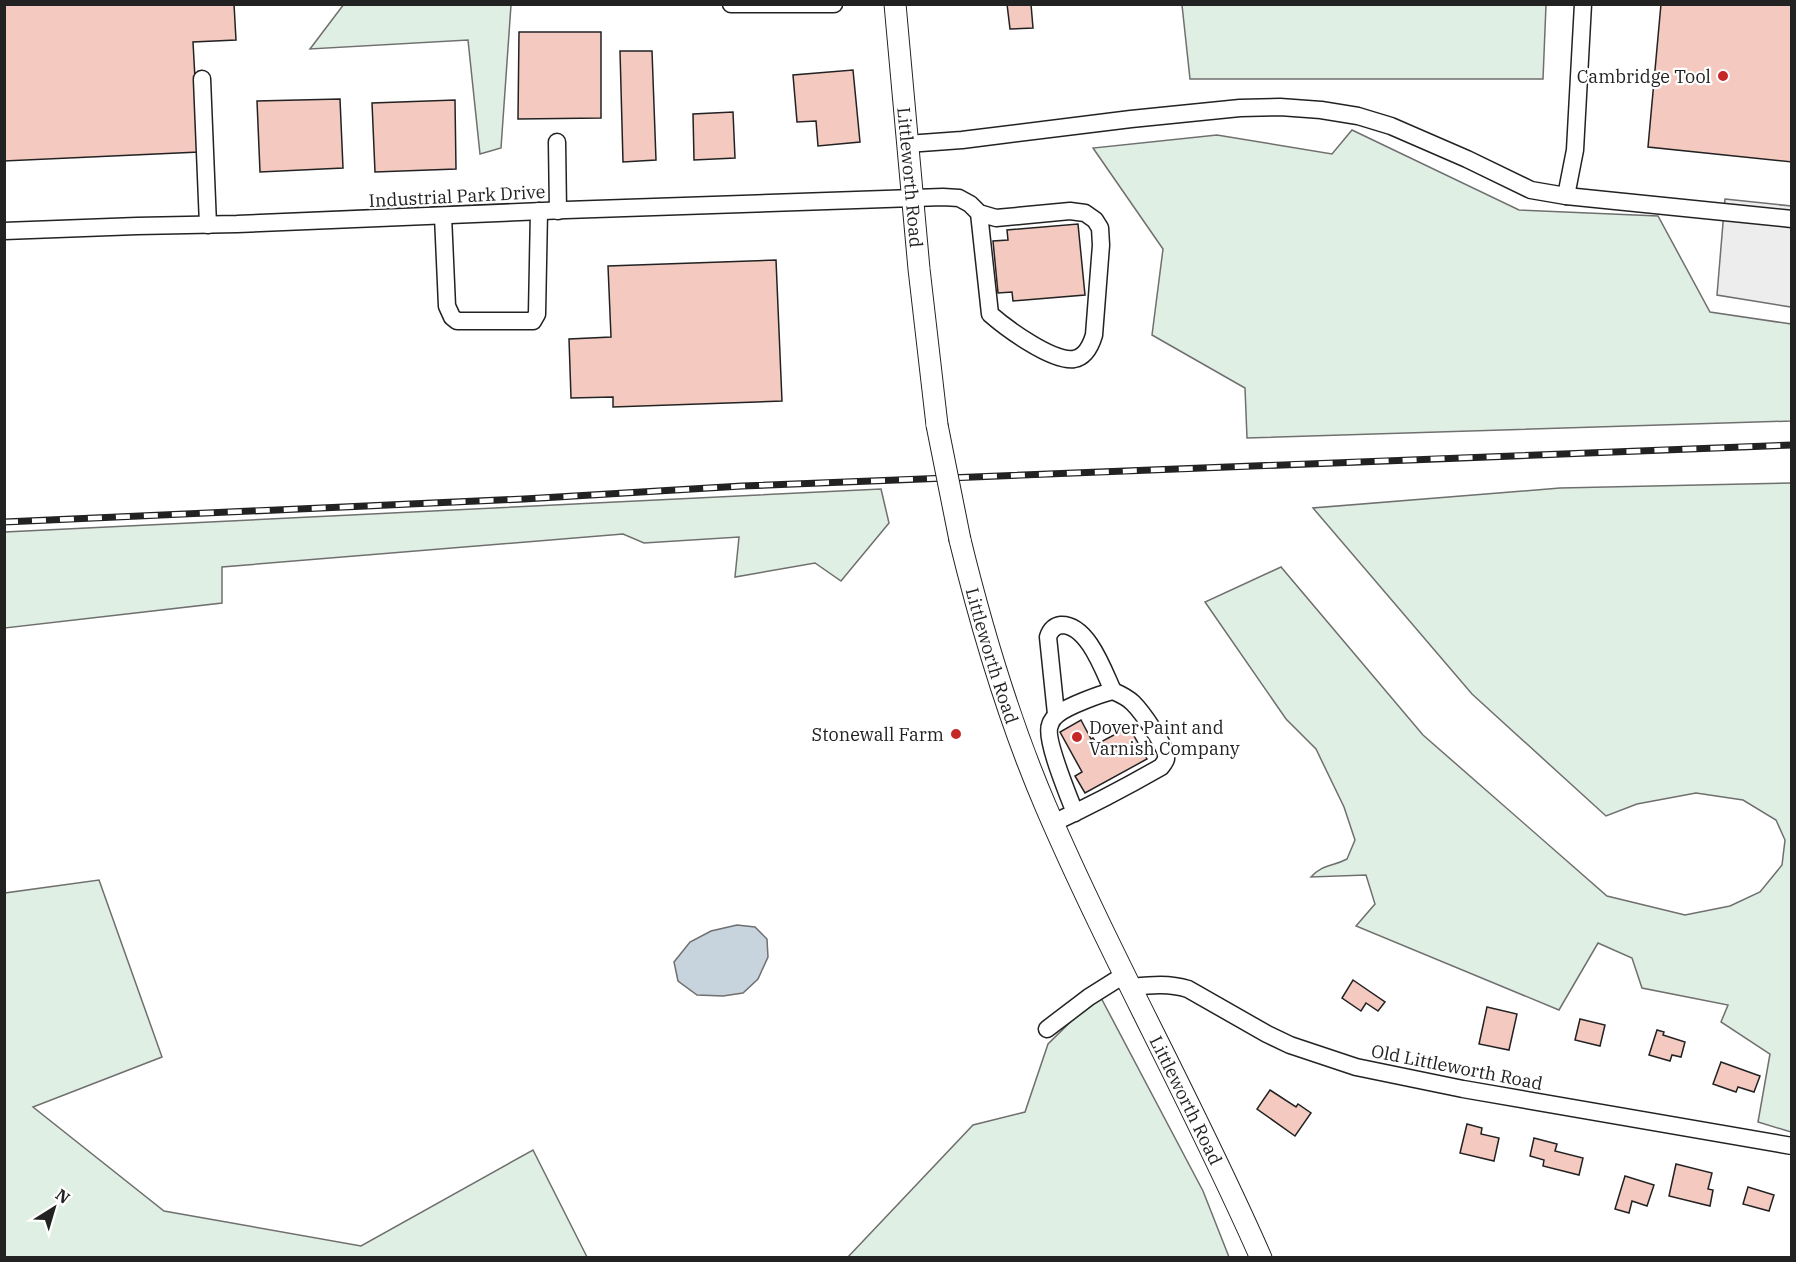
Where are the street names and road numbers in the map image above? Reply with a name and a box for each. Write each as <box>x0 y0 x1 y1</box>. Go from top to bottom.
street label: Littleworth Road <box>893 106 929 249</box>
street label: Industrial Park Drive <box>368 180 546 212</box>
street label: Littleworth Road <box>961 585 1024 727</box>
street label: Littleworth Road <box>1145 1032 1228 1168</box>
street label: Old Littleworth Road <box>1369 1039 1545 1095</box>

